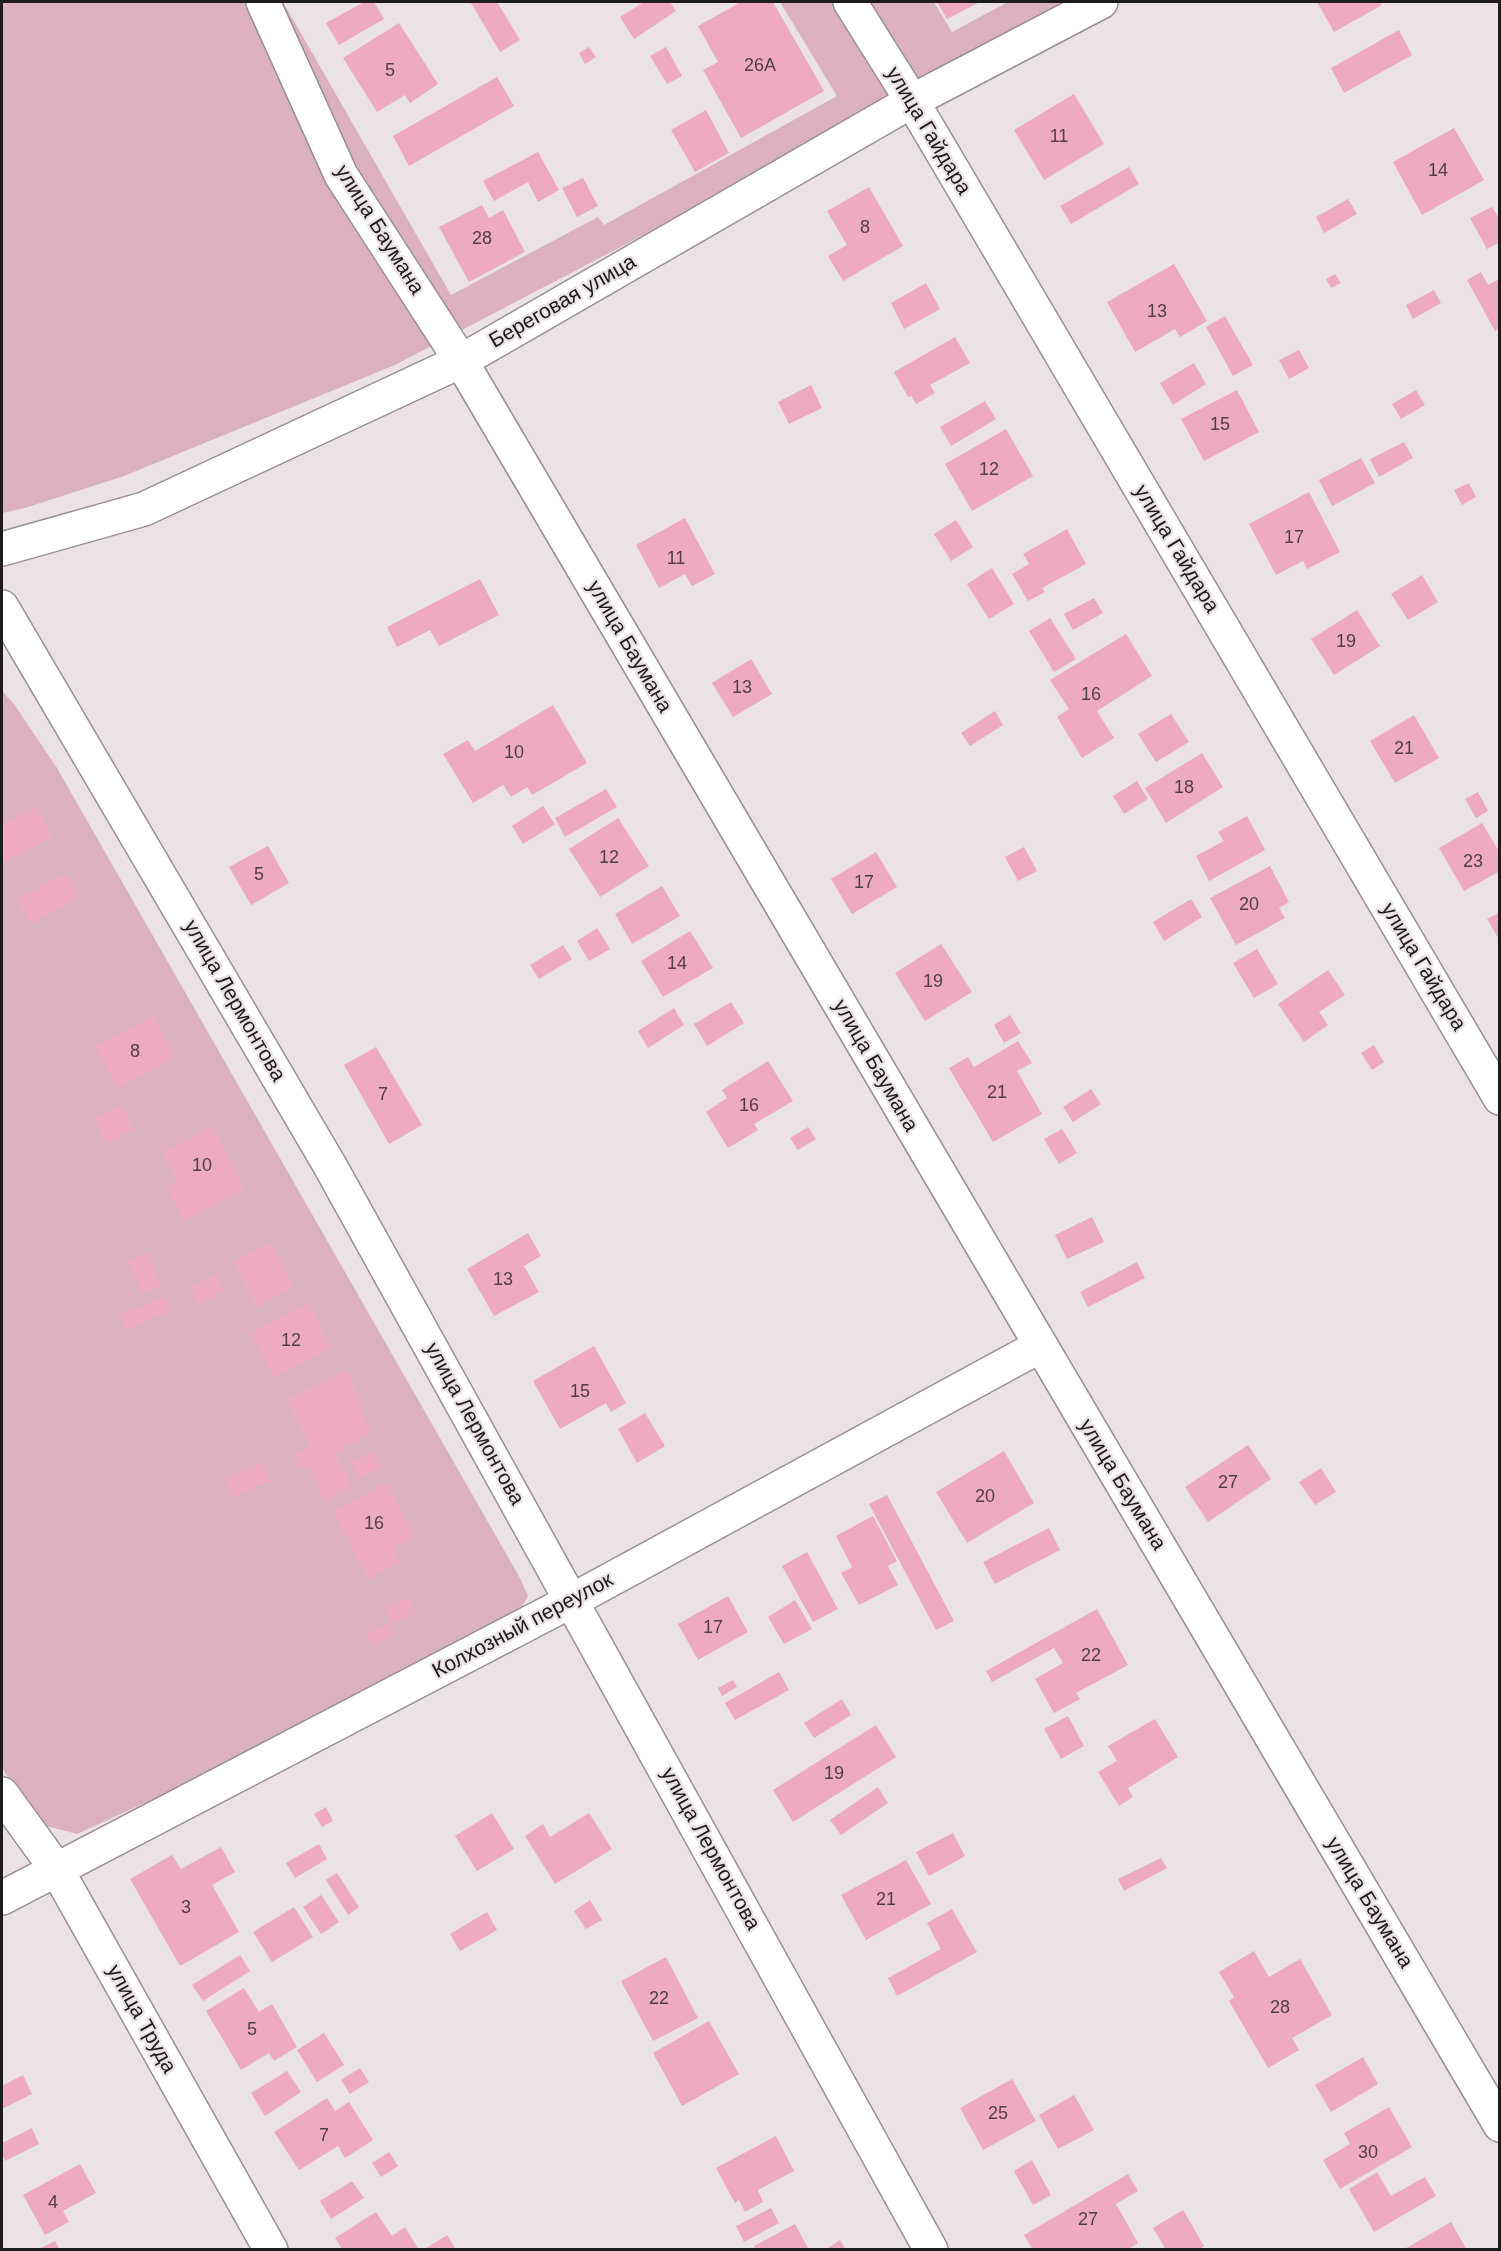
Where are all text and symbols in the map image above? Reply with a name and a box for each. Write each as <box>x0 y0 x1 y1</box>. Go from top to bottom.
house number: 26А <box>744 55 776 77</box>
house number: 5 <box>385 60 395 82</box>
street label: улица Гайдара <box>880 63 976 199</box>
house number: 11 <box>1050 126 1068 148</box>
street label: улица Баумана <box>329 160 429 300</box>
house number: 14 <box>1428 160 1448 182</box>
house number: 8 <box>860 217 870 239</box>
house number: 28 <box>472 228 492 250</box>
street label: Береговая улица <box>485 250 641 354</box>
house number: 13 <box>1147 301 1167 323</box>
house number: 15 <box>1210 414 1230 436</box>
house number: 12 <box>979 459 999 481</box>
street label: улица Гайдара <box>1128 481 1224 617</box>
house number: 17 <box>1284 527 1304 549</box>
house number: 11 <box>667 548 685 570</box>
street label: улица Баумана <box>581 576 677 718</box>
house number: 19 <box>1336 631 1356 653</box>
house number: 13 <box>732 677 752 699</box>
house number: 16 <box>1081 684 1101 706</box>
house number: 21 <box>1394 738 1414 760</box>
house number: 10 <box>504 742 524 764</box>
house number: 18 <box>1174 777 1194 799</box>
house number: 12 <box>599 847 619 869</box>
house number: 23 <box>1463 851 1483 873</box>
house number: 5 <box>254 864 264 886</box>
house number: 17 <box>854 872 874 894</box>
house number: 20 <box>1239 894 1259 916</box>
street label: улица Гайдара <box>1375 899 1471 1035</box>
street label: улица Лермонтова <box>178 916 290 1086</box>
house number: 14 <box>667 953 687 975</box>
house number: 19 <box>923 971 943 993</box>
street label: улица Баумана <box>827 995 923 1137</box>
house number: 8 <box>130 1041 140 1063</box>
house number: 21 <box>987 1082 1007 1104</box>
house number: 7 <box>378 1084 388 1106</box>
house number: 16 <box>739 1095 759 1117</box>
house number: 10 <box>192 1155 212 1177</box>
house number: 13 <box>493 1269 513 1291</box>
house number: 12 <box>281 1330 301 1352</box>
street label: улица Лермонтова <box>419 1338 529 1510</box>
house number: 15 <box>570 1381 590 1403</box>
street label: улица Баумана <box>1073 1415 1171 1555</box>
house number: 27 <box>1218 1472 1238 1494</box>
house number: 20 <box>975 1486 995 1508</box>
house number: 16 <box>364 1513 384 1535</box>
street label: Колхозный переулок <box>428 1568 618 1684</box>
house number: 17 <box>703 1617 723 1639</box>
house number: 22 <box>1081 1645 1101 1667</box>
street label: улица Лермонтова <box>655 1763 765 1935</box>
house number: 19 <box>824 1763 844 1785</box>
street label: улица Баумана <box>1320 1833 1418 1973</box>
house number: 21 <box>876 1889 896 1911</box>
house number: 3 <box>181 1897 191 1919</box>
street label: улица Труда <box>101 1960 181 2078</box>
house number: 22 <box>649 1988 669 2010</box>
house number: 28 <box>1270 1997 1290 2019</box>
house number: 5 <box>247 2019 257 2041</box>
house number: 25 <box>988 2103 1008 2125</box>
house number: 7 <box>319 2125 329 2147</box>
house number: 30 <box>1358 2142 1378 2164</box>
house number: 4 <box>48 2192 58 2214</box>
house number: 27 <box>1078 2209 1098 2231</box>

